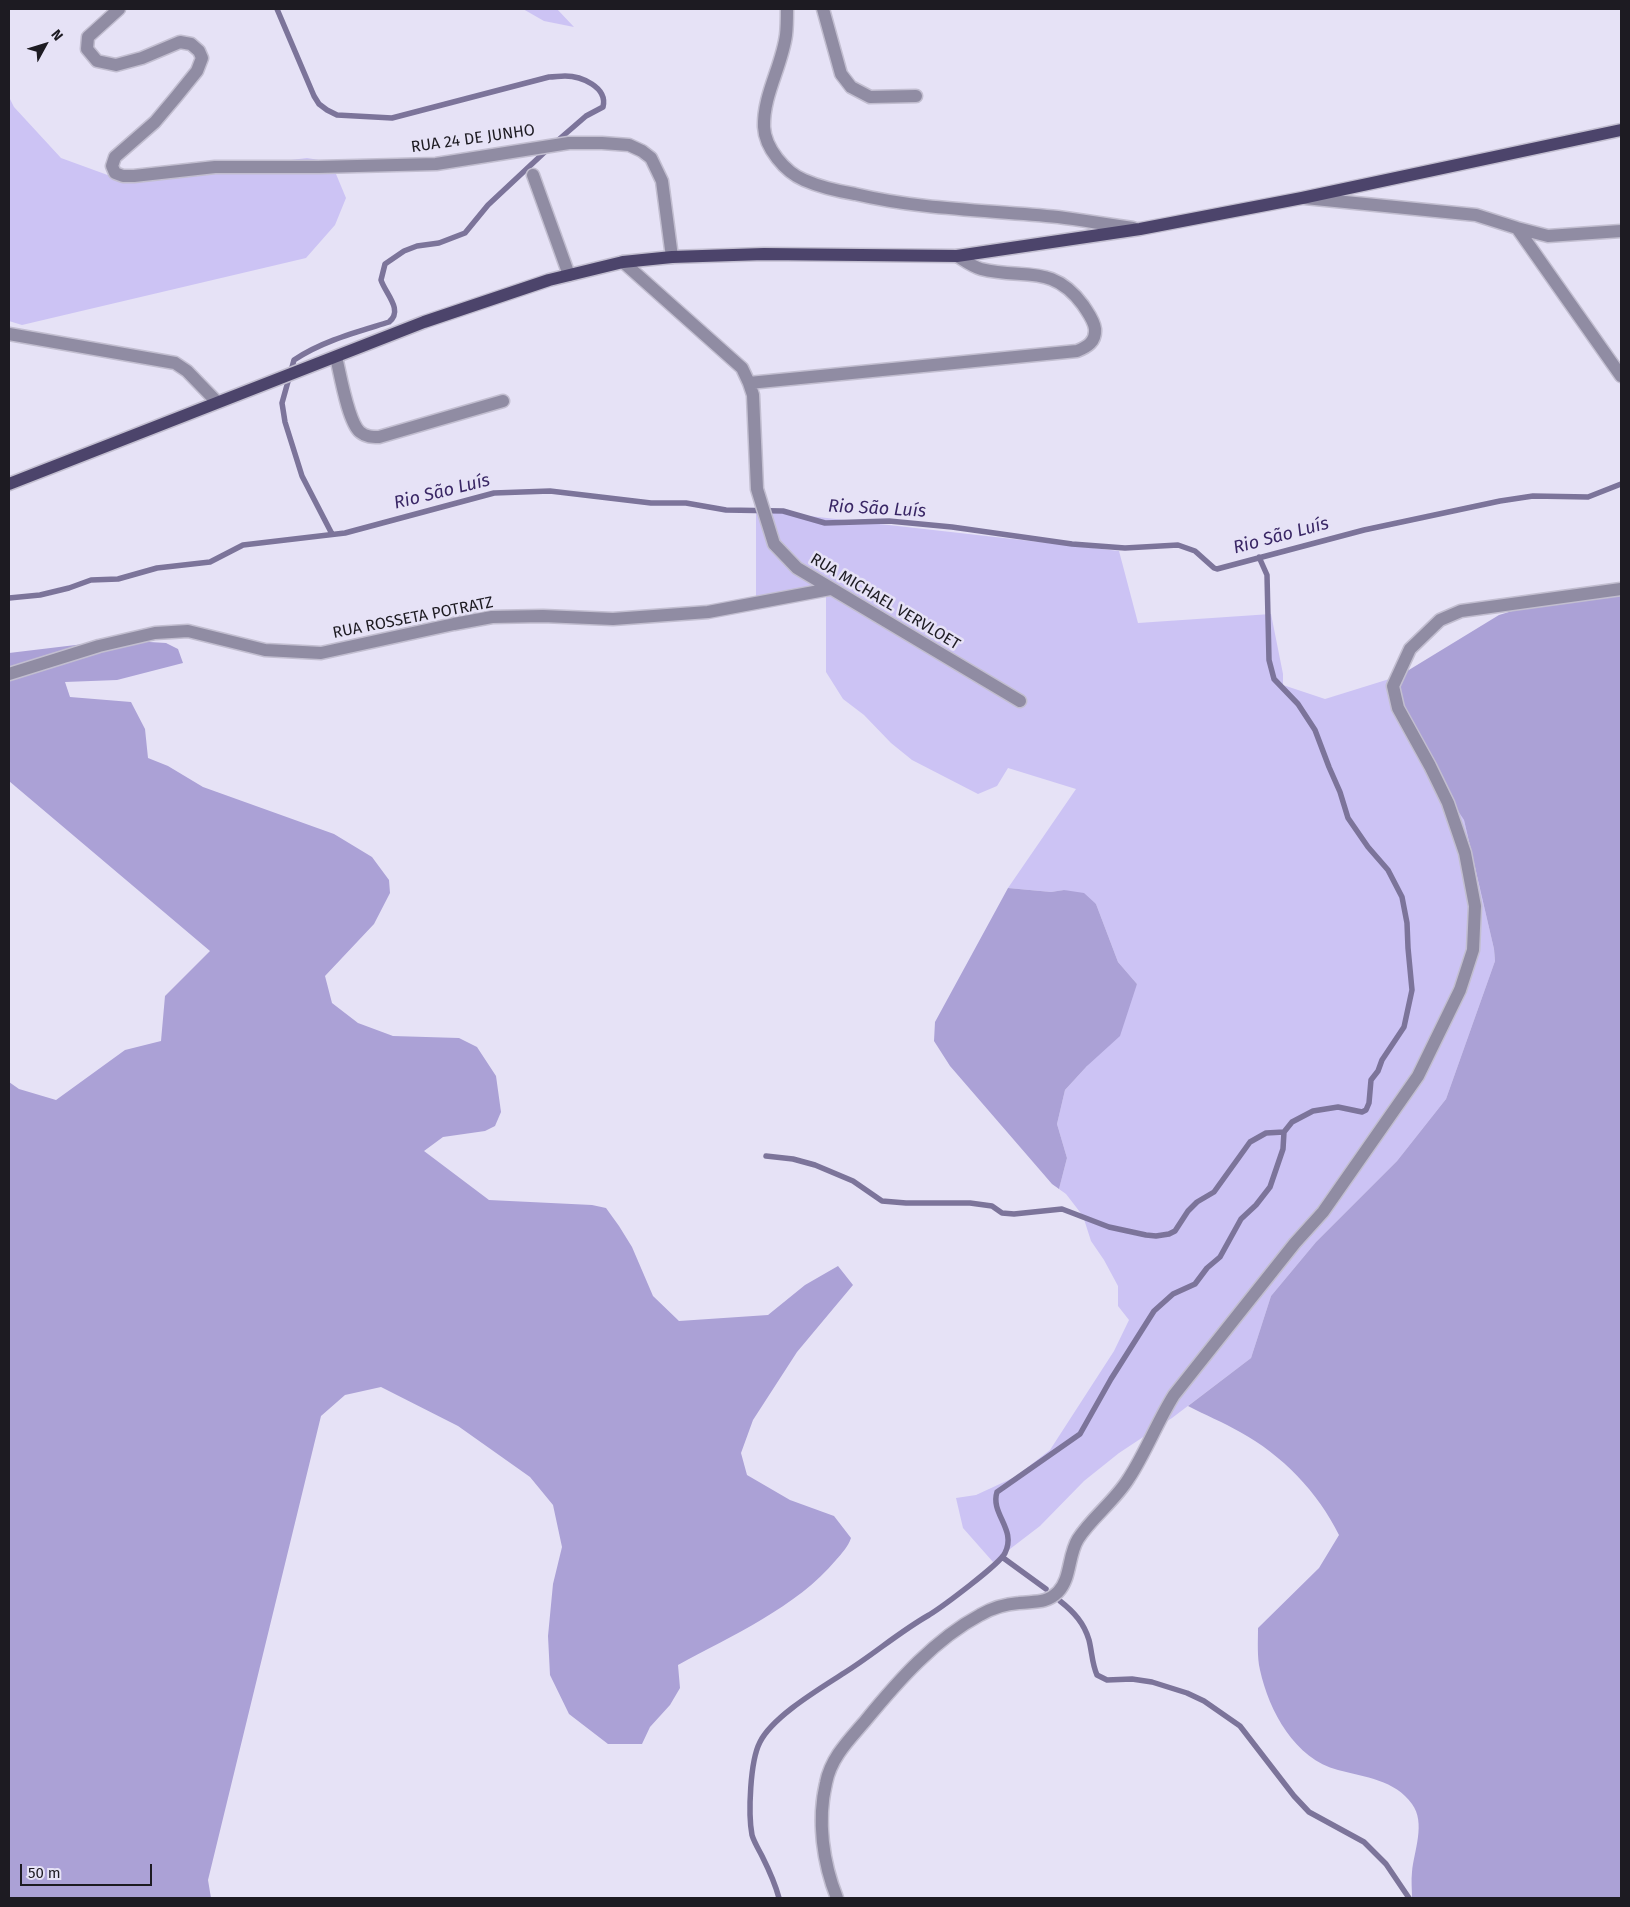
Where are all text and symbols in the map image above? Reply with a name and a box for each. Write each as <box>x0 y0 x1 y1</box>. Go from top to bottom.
north arrow <box>20 20 70 70</box>
text: N <box>48 26 67 44</box>
street label: RUA 24 DE JUNHO <box>410 121 536 157</box>
water label: Rio São Luís <box>392 470 492 514</box>
water label: Rio São Luís <box>827 496 927 522</box>
water label: Rio São Luís <box>1231 513 1331 559</box>
street label: RUA MICHAEL VERVLOET <box>807 550 963 654</box>
street label: RUA ROSSETA POTRATZ <box>331 593 495 643</box>
scale bar <box>22 1854 155 1886</box>
text: 50 m <box>28 1864 61 1882</box>

